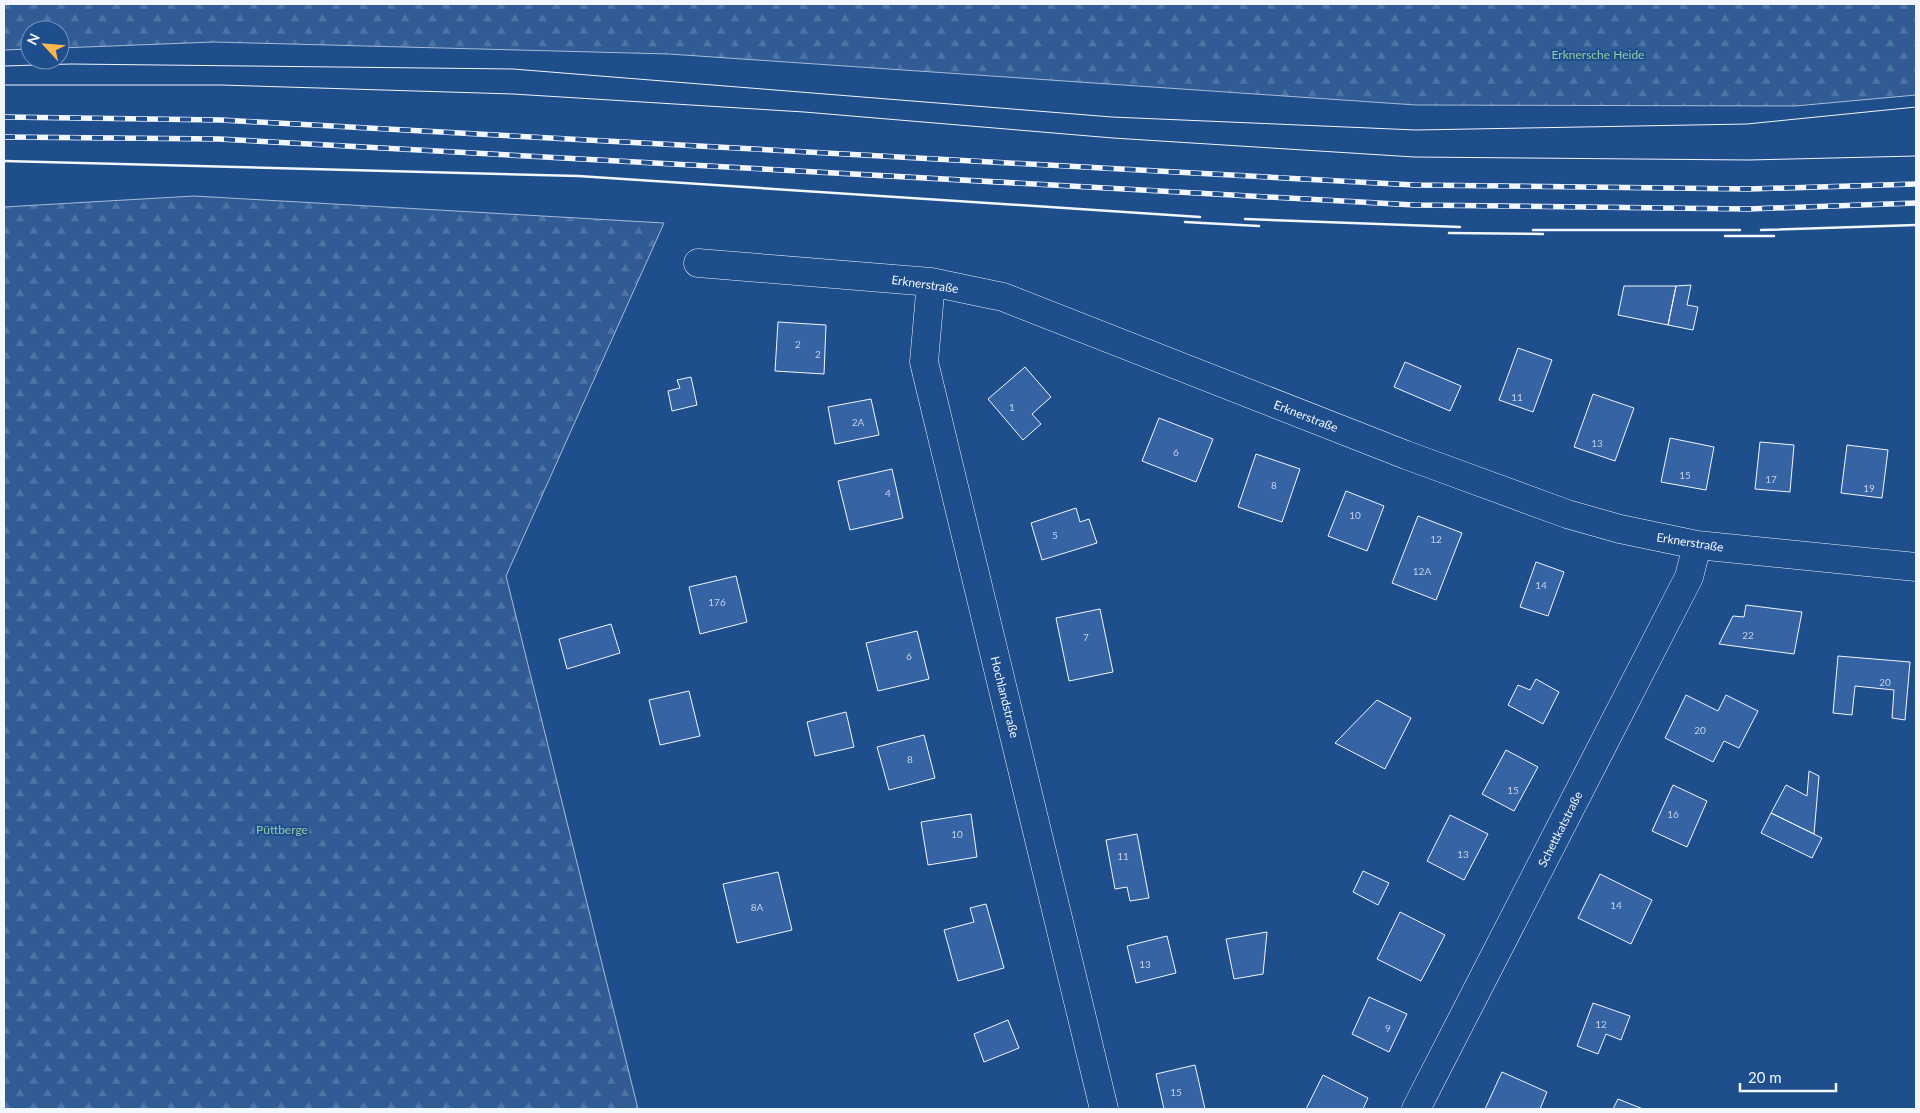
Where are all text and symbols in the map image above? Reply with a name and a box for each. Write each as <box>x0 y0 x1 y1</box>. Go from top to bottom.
north arrow <box>20 20 70 70</box>
text: N <box>23 31 43 48</box>
park label: Erknersche Heide <box>1552 47 1644 62</box>
street label: Erknerstraße <box>890 272 960 296</box>
house number: 2 <box>795 338 801 350</box>
house number: 2 <box>815 348 821 360</box>
house number: 11 <box>1511 391 1523 403</box>
street label: Erknerstraße <box>1272 397 1340 435</box>
house number: 1 <box>1009 401 1015 413</box>
house number: 2A <box>852 416 865 428</box>
house number: 13 <box>1591 437 1603 449</box>
house number: 6 <box>1173 446 1179 458</box>
house number: 15 <box>1679 469 1691 481</box>
house number: 17 <box>1765 473 1777 485</box>
house number: 8 <box>1271 479 1277 491</box>
house number: 19 <box>1863 482 1875 494</box>
house number: 4 <box>885 487 891 499</box>
house number: 10 <box>1349 509 1361 521</box>
house number: 5 <box>1052 529 1058 541</box>
street label: Erknerstraße <box>1655 529 1725 555</box>
house number: 12 <box>1430 533 1442 545</box>
house number: 12A <box>1413 565 1431 577</box>
house number: 14 <box>1535 579 1547 591</box>
house number: 176 <box>708 596 726 608</box>
house number: 22 <box>1742 629 1754 641</box>
house number: 7 <box>1083 631 1089 643</box>
house number: 6 <box>906 650 912 662</box>
street label: Hochlandstraße <box>988 655 1022 739</box>
house number: 20 <box>1879 676 1891 688</box>
house number: 20 <box>1694 724 1706 736</box>
house number: 8 <box>907 753 913 765</box>
house number: 15 <box>1507 784 1519 796</box>
street label: Schettkatstraße <box>1535 789 1585 869</box>
house number: 16 <box>1667 808 1679 820</box>
park label: Püttberge <box>256 822 308 837</box>
house number: 10 <box>951 828 963 840</box>
house number: 13 <box>1457 848 1469 860</box>
house number: 11 <box>1117 850 1129 862</box>
house number: 14 <box>1610 899 1622 911</box>
house number: 8A <box>751 901 764 913</box>
house number: 13 <box>1139 958 1151 970</box>
house number: 12 <box>1595 1018 1607 1030</box>
house number: 9 <box>1385 1022 1391 1034</box>
scale bar <box>1740 1060 1836 1092</box>
text: 20 m <box>1748 1068 1782 1086</box>
house number: 15 <box>1170 1086 1182 1098</box>

